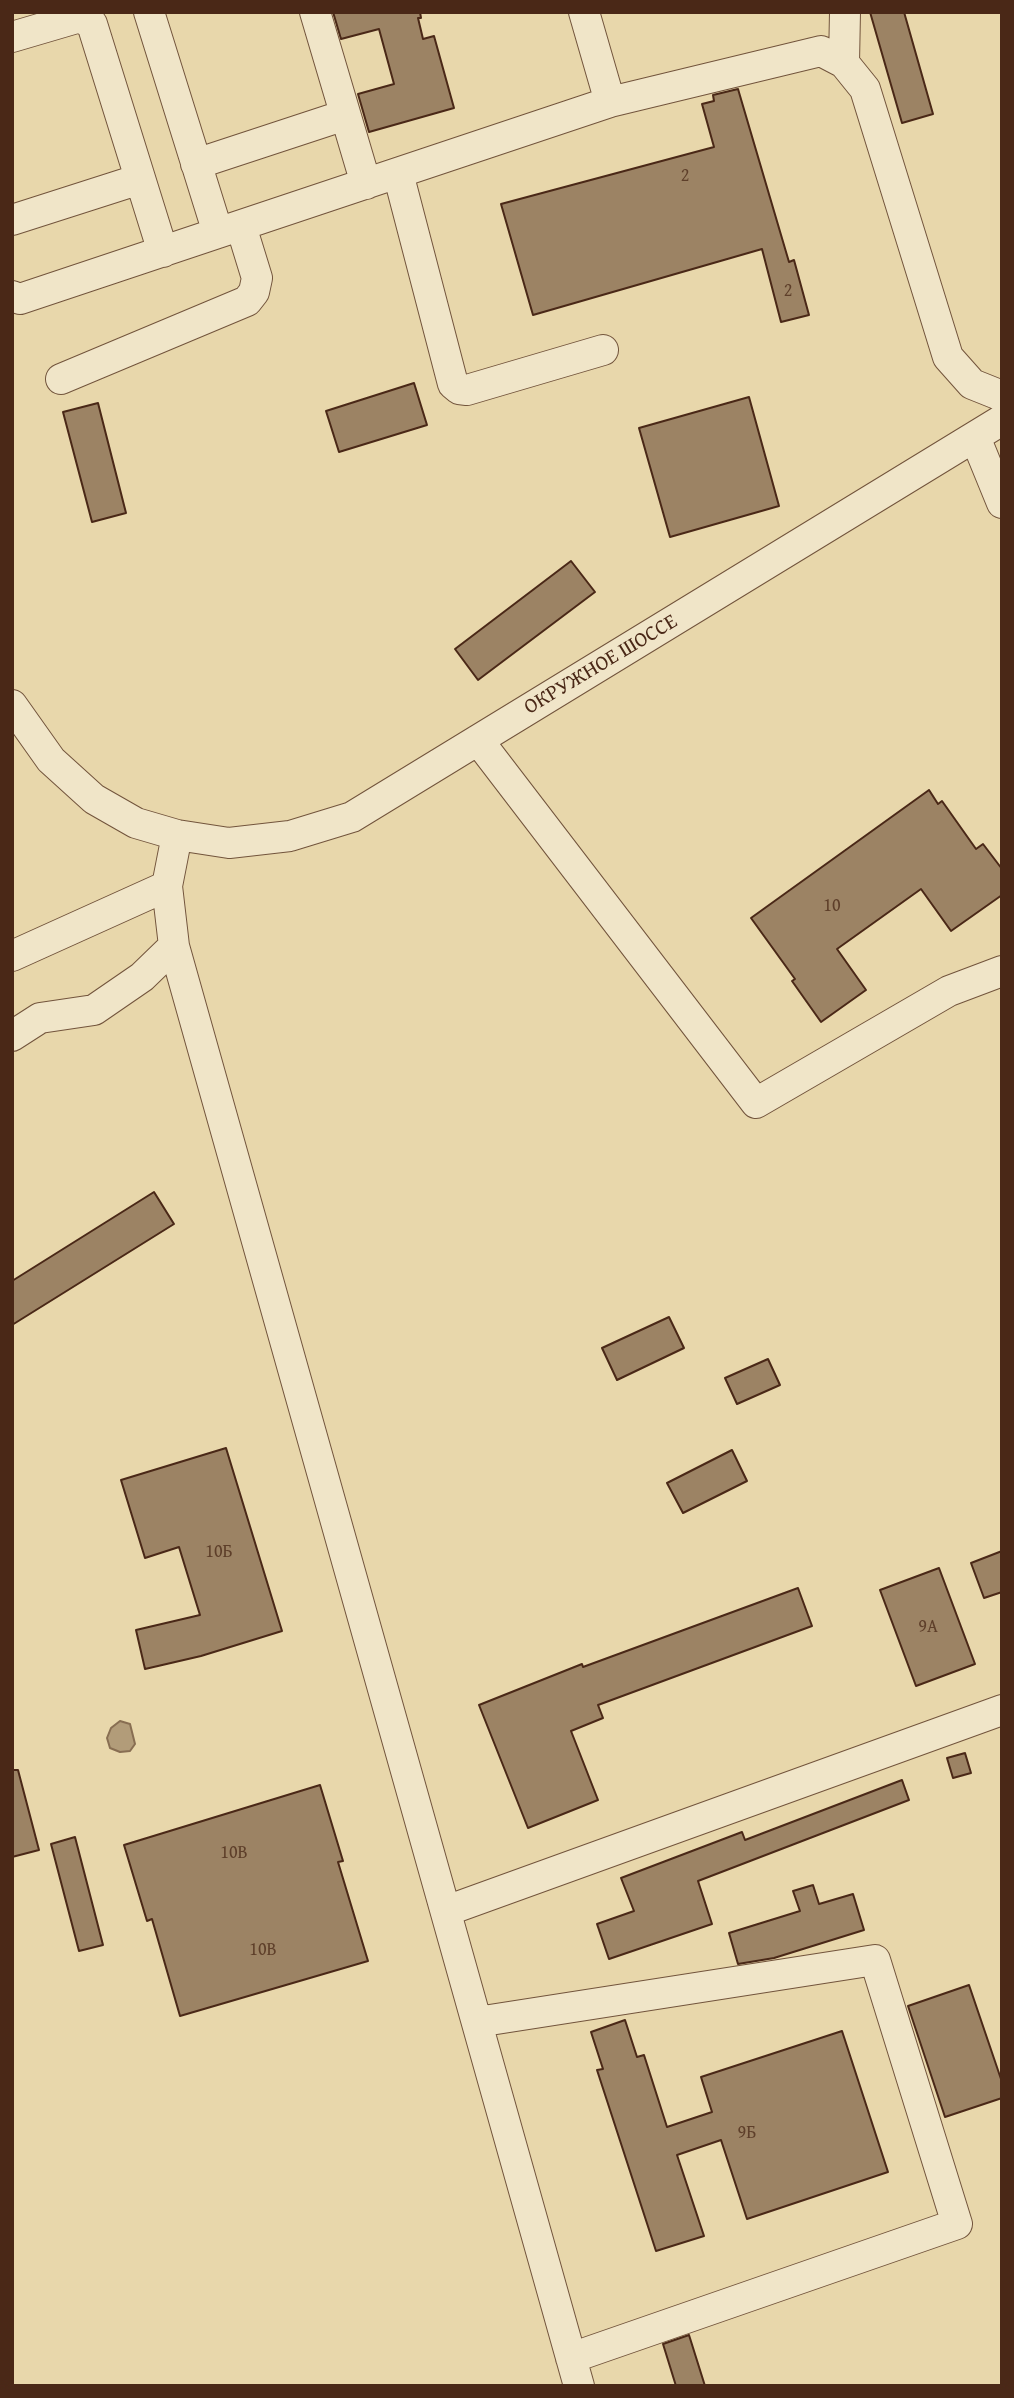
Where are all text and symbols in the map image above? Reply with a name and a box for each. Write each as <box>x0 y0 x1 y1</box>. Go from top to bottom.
house number: 2 <box>681 165 689 187</box>
house number: 2 <box>784 280 792 302</box>
street label: ОКРУЖНОЕ ШОССЕ <box>520 609 682 721</box>
house number: 10 <box>823 895 841 917</box>
house number: 10Б <box>205 1541 233 1563</box>
house number: 9А <box>918 1616 938 1638</box>
house number: 10В <box>220 1842 248 1864</box>
house number: 10В <box>249 1939 277 1961</box>
house number: 9Б <box>738 2122 756 2144</box>

